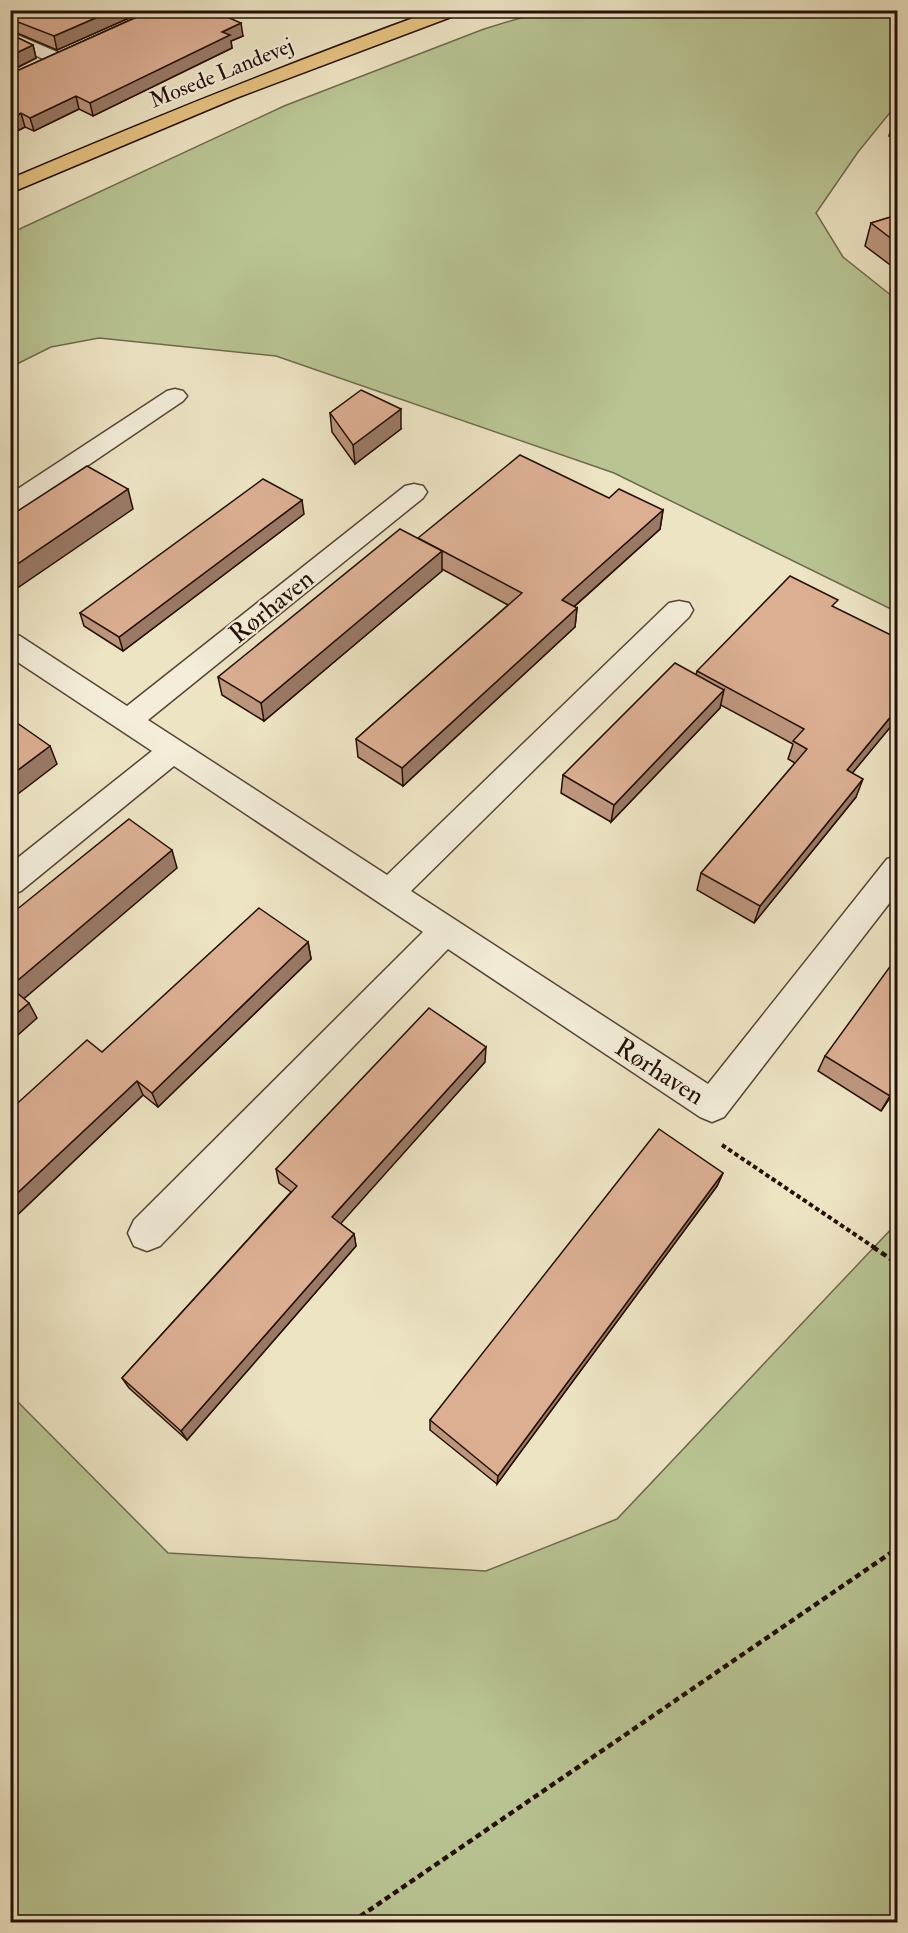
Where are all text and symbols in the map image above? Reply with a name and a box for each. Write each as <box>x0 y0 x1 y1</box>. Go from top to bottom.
street label: Mosede Landevej <box>145 31 297 115</box>
street label: Rørhaven <box>223 563 320 651</box>
street label: Rørhaven <box>609 1031 710 1112</box>

